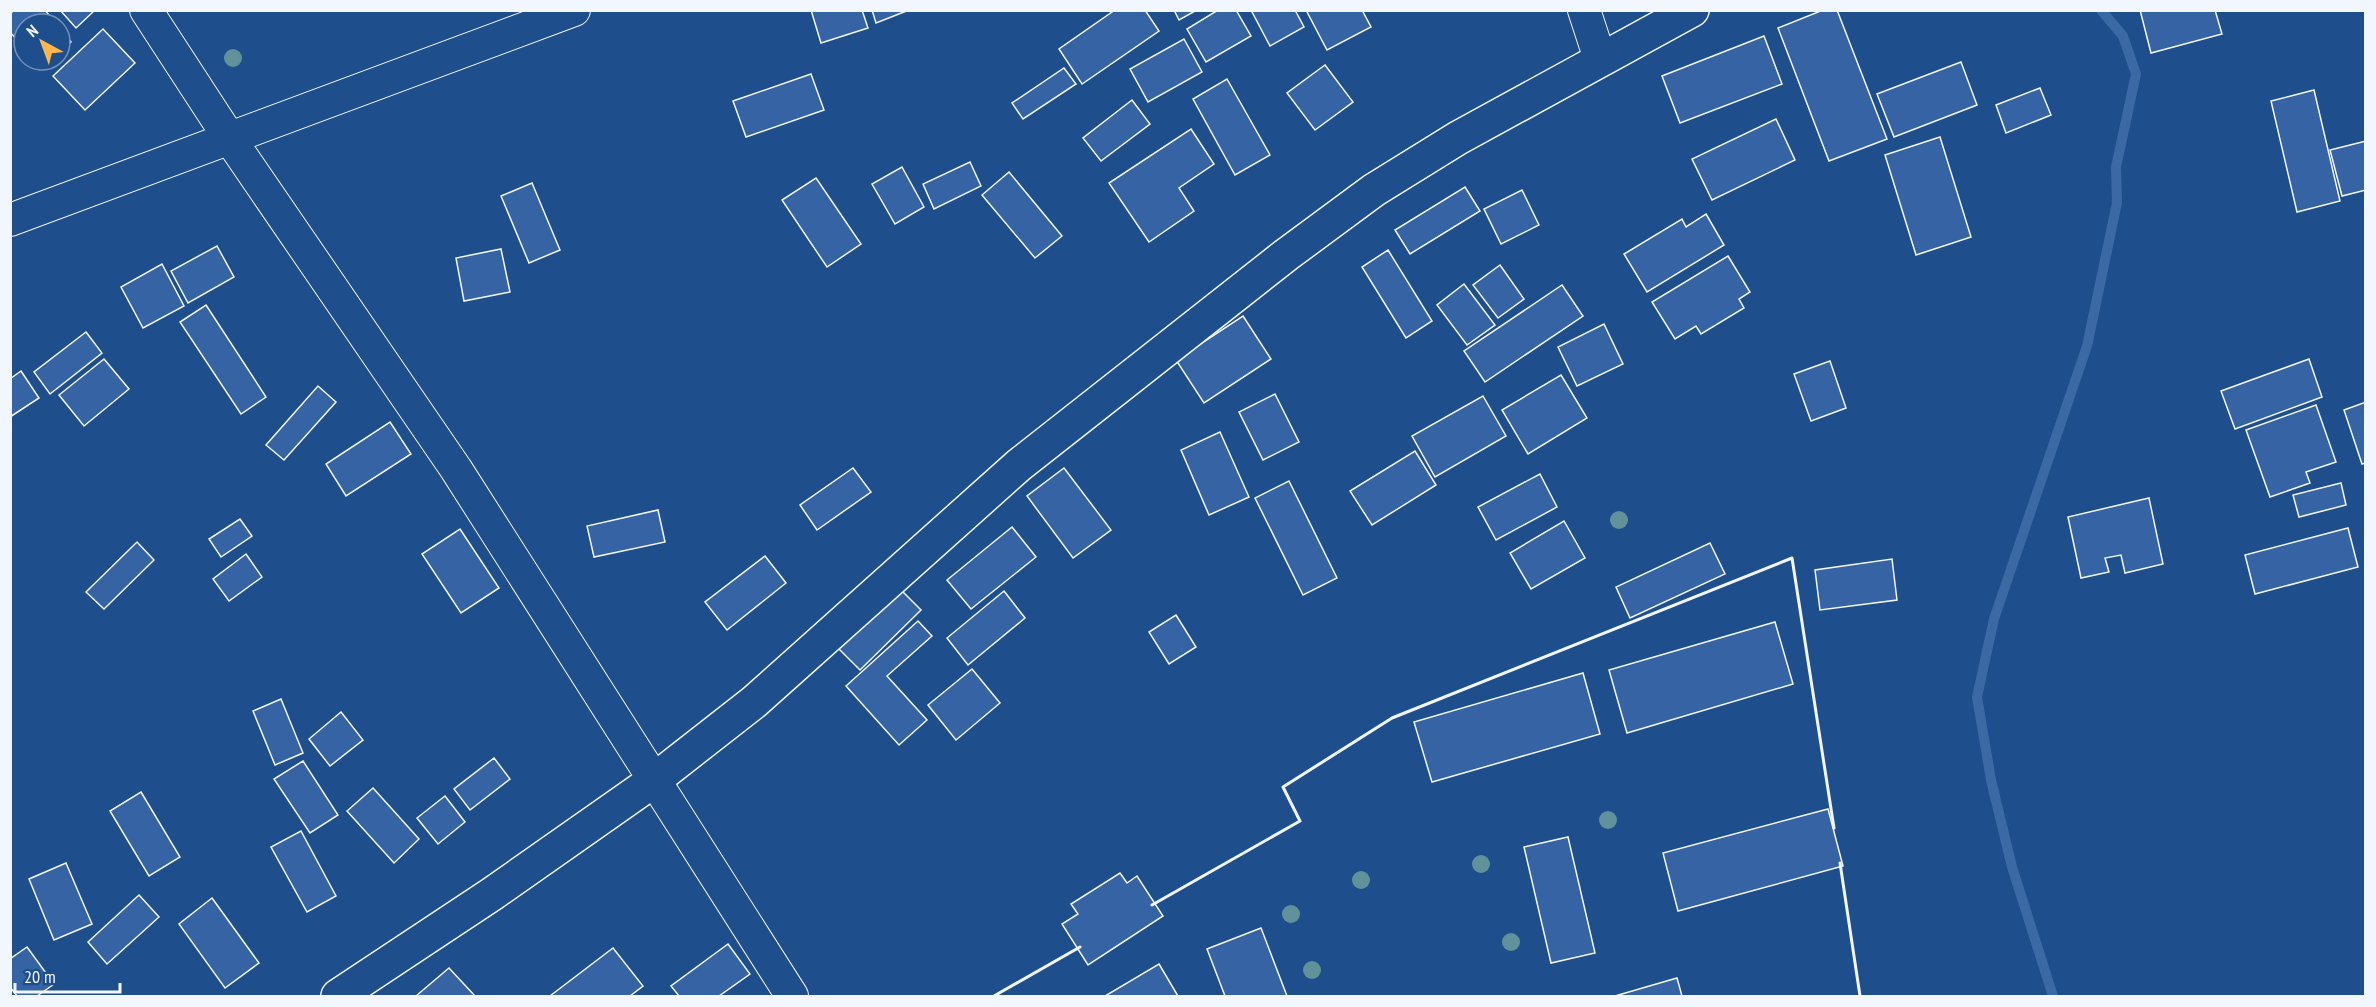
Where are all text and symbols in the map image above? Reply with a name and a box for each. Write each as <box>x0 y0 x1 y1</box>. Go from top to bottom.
north arrow <box>12 12 72 72</box>
text: N <box>22 20 42 41</box>
scale bar <box>15 956 120 994</box>
text: 20 m <box>24 965 56 988</box>

